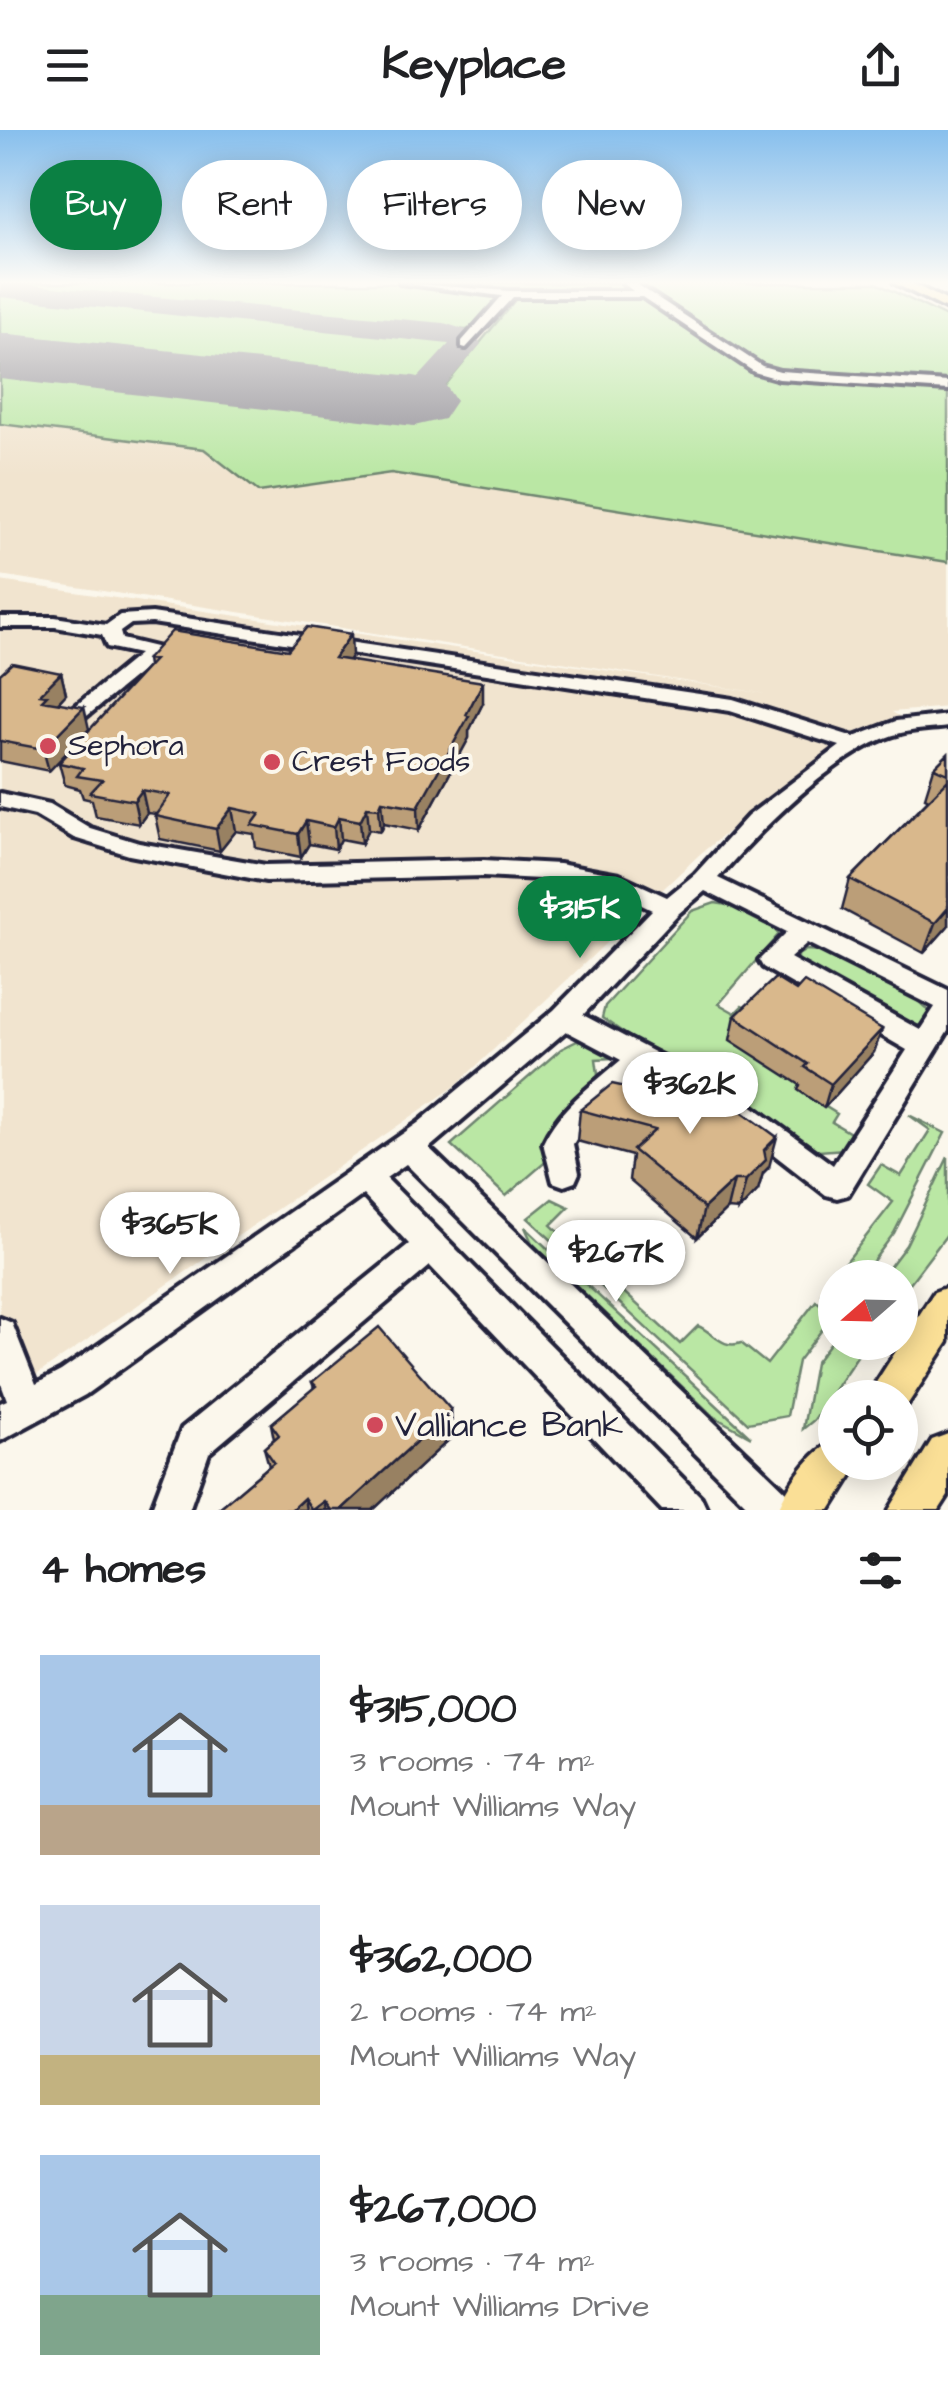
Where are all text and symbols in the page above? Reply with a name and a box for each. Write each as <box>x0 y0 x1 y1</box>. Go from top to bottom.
text: Keyplace <box>382 34 566 96</box>
icon: menu <box>40 38 95 93</box>
icon: share <box>853 38 908 93</box>
chip: Buy <box>30 160 162 250</box>
chip: Rent <box>182 160 327 250</box>
chip: Filters <box>347 160 522 250</box>
chip: New <box>542 160 682 250</box>
place label: Sephora <box>68 725 184 767</box>
marker: Sephora <box>37 735 59 757</box>
place label: Crest Foods <box>292 741 470 783</box>
marker: Crest Foods <box>261 751 283 773</box>
pin: $315K <box>510 876 650 961</box>
text: $315K <box>540 886 620 931</box>
pin: $362K <box>620 1052 760 1137</box>
text: $362K <box>644 1062 736 1107</box>
pin: $365K <box>100 1192 240 1277</box>
text: $365K <box>122 1202 218 1247</box>
pin: $267K <box>546 1220 686 1305</box>
text: $267K <box>568 1230 664 1275</box>
north arrow <box>818 1260 918 1360</box>
map controls <box>818 1260 918 1480</box>
button: locate <box>818 1380 918 1480</box>
place label: Valliance Bank <box>395 1401 623 1450</box>
marker: Valliance Bank <box>364 1414 386 1436</box>
text: 4 homes <box>40 1541 206 1599</box>
icon: filters <box>853 1543 908 1598</box>
text: $315,000 <box>350 1681 517 1739</box>
icon: home <box>120 1695 240 1815</box>
text: 3 rooms · 74 m² <box>350 1739 595 1784</box>
text: Mount Williams Way <box>350 1784 636 1829</box>
text: $362,000 <box>350 1931 532 1989</box>
icon: home <box>120 1945 240 2065</box>
text: 2 rooms · 74 m² <box>350 1989 597 2034</box>
text: Mount Williams Way <box>350 2034 636 2079</box>
text: $267,000 <box>350 2181 537 2239</box>
icon: home <box>120 2195 240 2315</box>
text: 3 rooms · 74 m² <box>350 2239 595 2284</box>
text: Mount Williams Drive <box>350 2284 650 2329</box>

